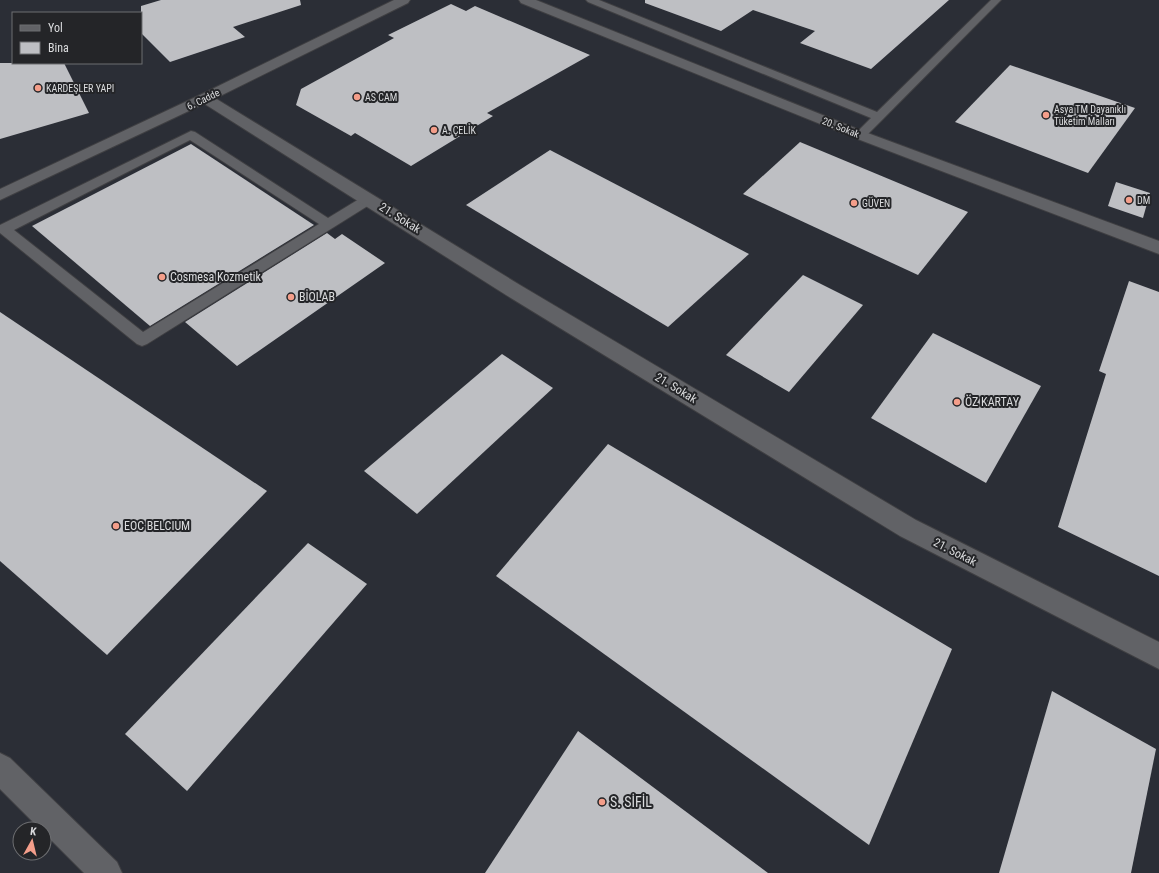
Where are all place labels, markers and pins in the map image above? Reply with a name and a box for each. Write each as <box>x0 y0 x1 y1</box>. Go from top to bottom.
marker: KARDEŞLER YAPI <box>33 83 43 93</box>
place label: KARDEŞLER YAPI <box>46 83 114 94</box>
marker: AS CAM <box>352 92 362 102</box>
place label: AS CAM <box>365 92 397 103</box>
place label: Asya TM Dayanıklı Tüketim Malları <box>1054 104 1126 127</box>
marker: Asya TM Dayanıklı Tüketim Malları <box>1041 110 1051 120</box>
place label: A. ÇELİK <box>442 124 477 136</box>
marker: A. ÇELİK <box>429 125 439 135</box>
marker: DM <box>1124 195 1134 205</box>
place label: DM <box>1137 195 1150 206</box>
place label: GÜVEN <box>862 197 890 209</box>
marker: GÜVEN <box>849 198 859 208</box>
place label: Cosmesa Kozmetik <box>170 270 261 284</box>
marker: Cosmesa Kozmetik <box>157 272 167 282</box>
place label: BİOLAB <box>299 289 335 304</box>
marker: BİOLAB <box>286 292 296 302</box>
place label: ÖZ KARTAY <box>965 394 1020 409</box>
marker: ÖZ KARTAY <box>952 397 962 407</box>
place label: EOC BELCIUM <box>124 519 190 533</box>
marker: EOC BELCIUM <box>111 521 121 531</box>
place label: S. SİFİL <box>610 794 652 810</box>
marker: S. SİFİL <box>597 797 607 807</box>

